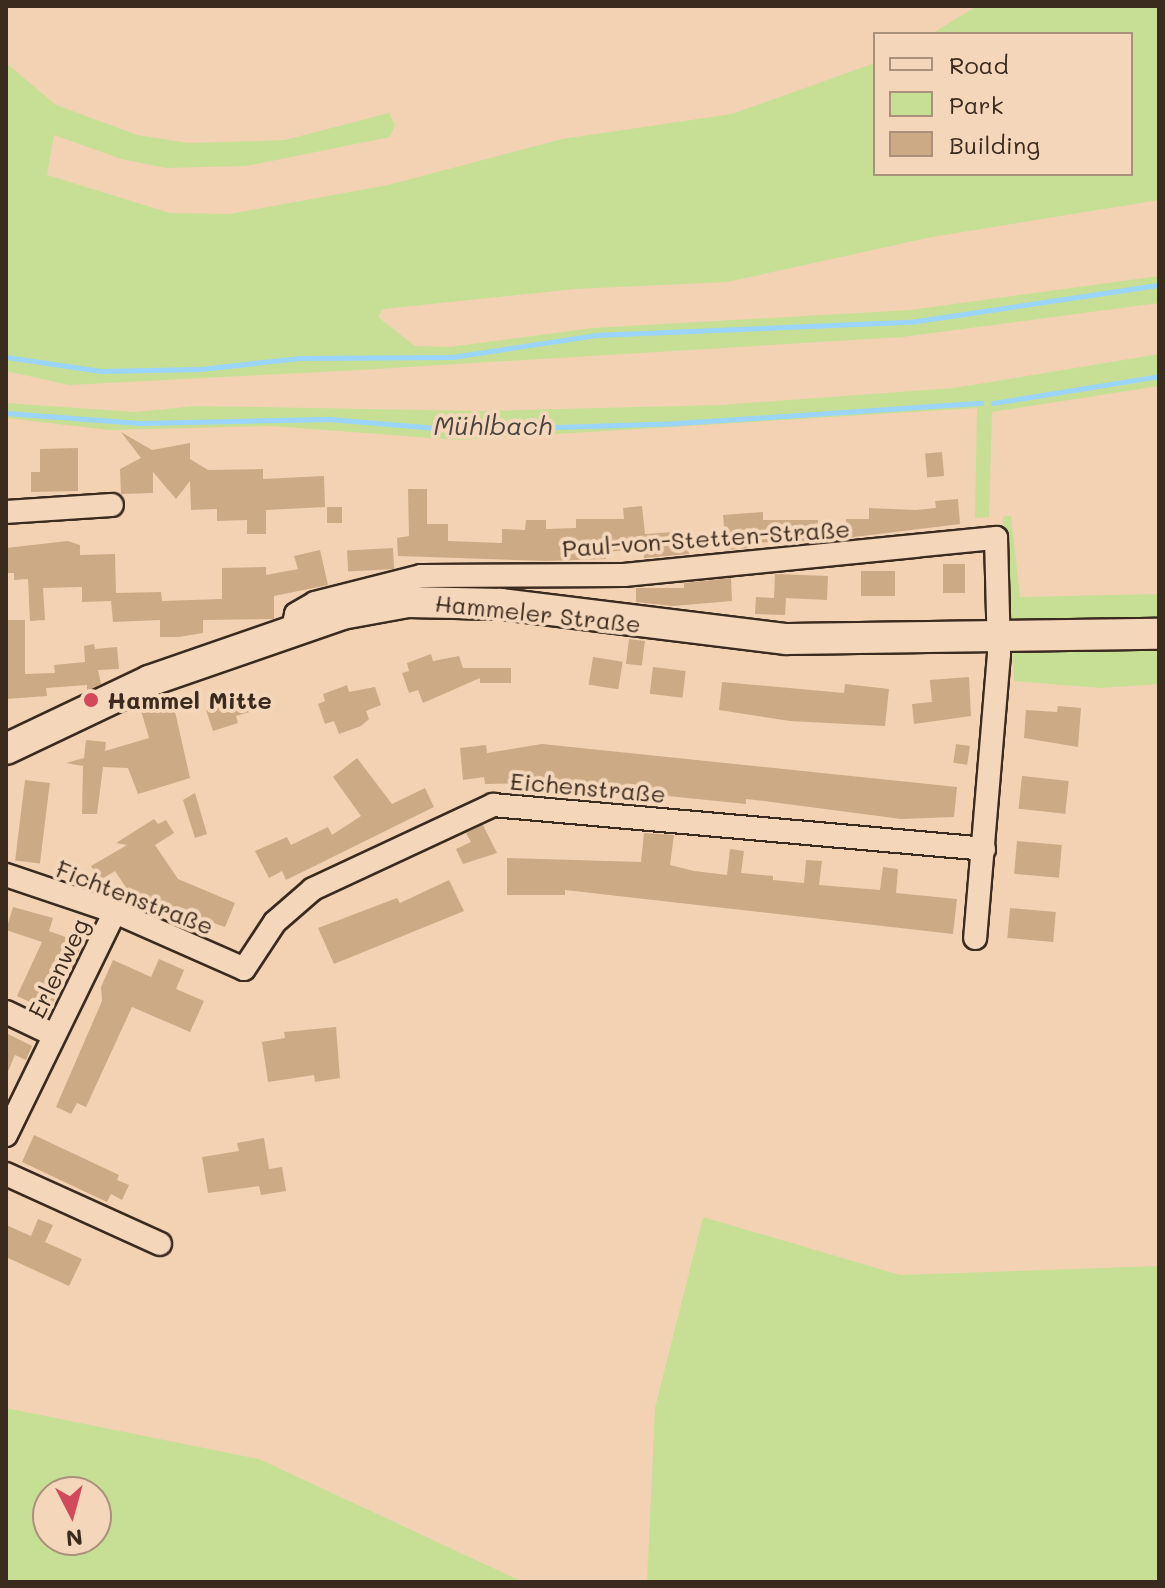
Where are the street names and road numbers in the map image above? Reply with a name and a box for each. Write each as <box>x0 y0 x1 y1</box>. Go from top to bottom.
street label: Paul-von-Stetten-Straße <box>561 514 851 562</box>
street label: Hammeler Straße <box>434 588 642 638</box>
street label: Eichenstraße <box>509 766 667 808</box>
street label: Fichtenstraße <box>52 854 218 940</box>
street label: Erlenweg <box>22 913 94 1023</box>

